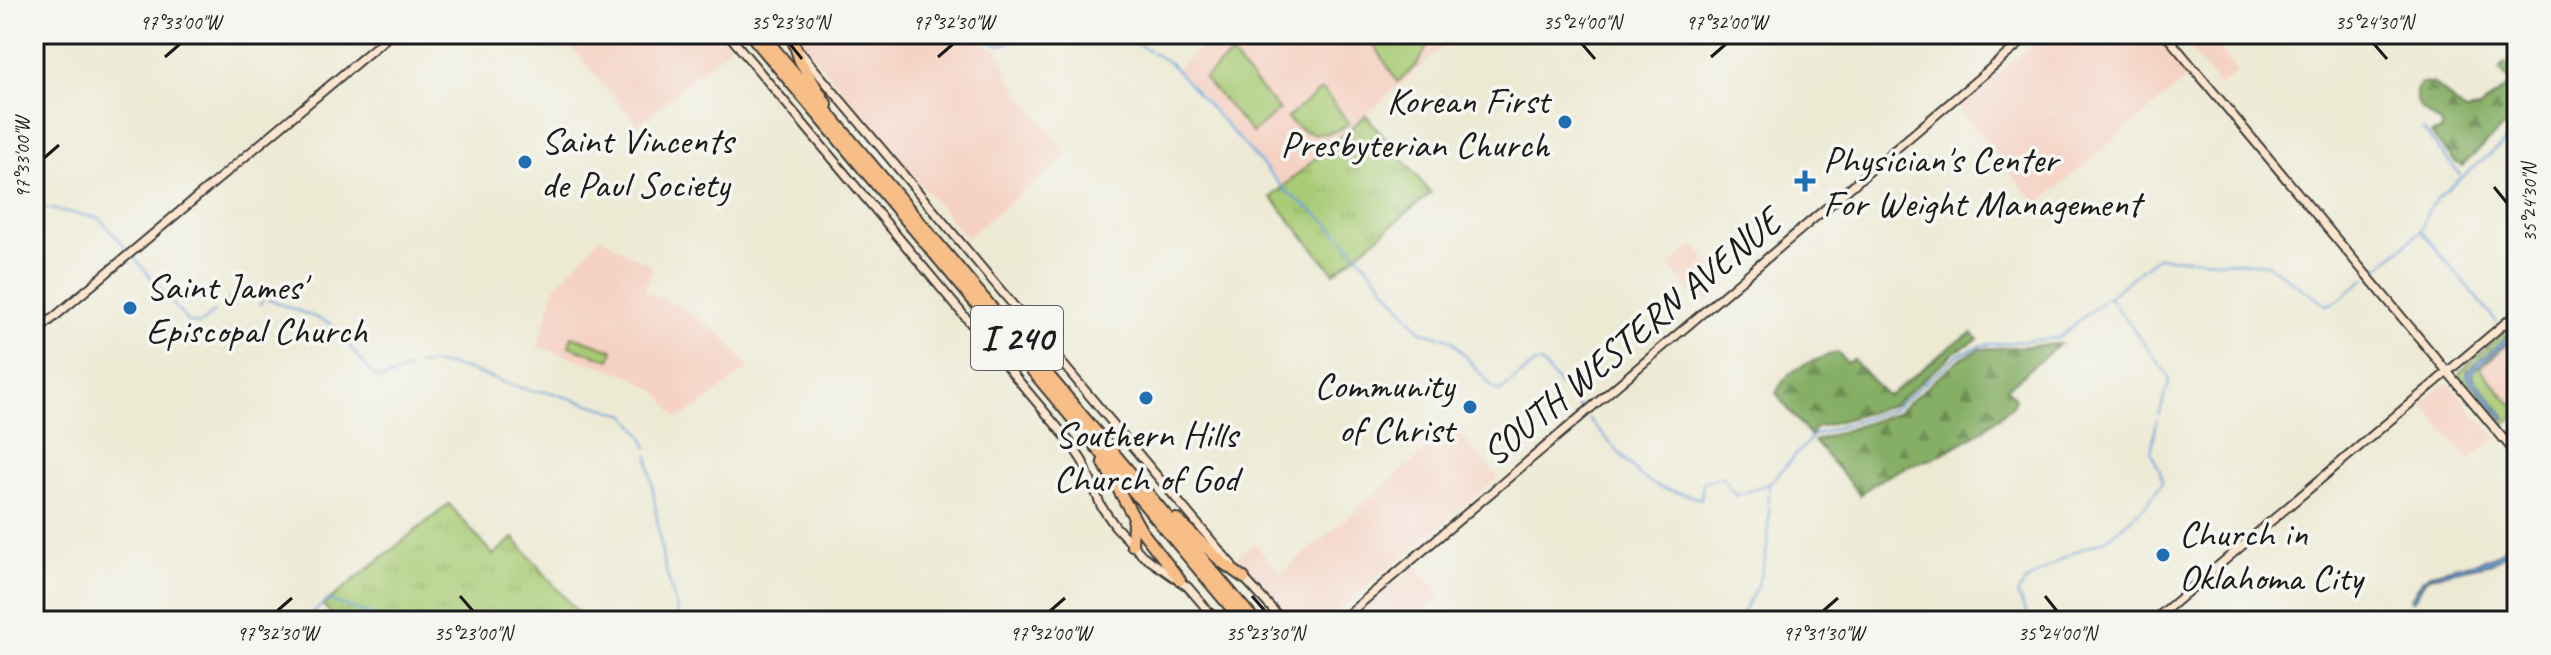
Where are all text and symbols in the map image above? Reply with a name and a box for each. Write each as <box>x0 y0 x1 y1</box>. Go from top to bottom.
text: 97°33'00"W <box>139 10 224 35</box>
text: 35°23'30"N <box>751 10 832 35</box>
text: 97°32'30"W <box>912 10 997 35</box>
text: 35°24'00"N <box>1543 10 1624 35</box>
text: 97°32'00"W <box>1685 10 1770 35</box>
text: 35°24'30"N <box>2335 10 2416 35</box>
place label: Korean First Presbyterian Church <box>1281 77 1552 168</box>
marker: Korean First Presbyterian Church <box>1556 113 1574 131</box>
text: 97°33'00"W <box>10 114 35 199</box>
place label: Saint Vincents de Paul Society <box>541 117 737 208</box>
place label: Physician's Center For Weight Management <box>1823 136 2146 227</box>
marker: Saint Vincents de Paul Society <box>516 153 534 171</box>
text: 35°24'30"N <box>2517 161 2542 242</box>
marker: Physician's Center For Weight Management <box>1794 170 1816 192</box>
street label: SOUTH WESTERN AVENUE <box>1472 195 1794 476</box>
place label: Saint James' Episcopal Church <box>146 263 368 354</box>
marker: Saint James' Episcopal Church <box>121 299 139 317</box>
road number: I 240 <box>971 306 1063 370</box>
place label: Community of Christ <box>1314 362 1457 453</box>
marker: Southern Hills Church of God <box>1137 389 1155 407</box>
marker: Community of Christ <box>1461 398 1479 416</box>
place label: Southern Hills Church of God <box>1054 411 1243 502</box>
place label: Church in Oklahoma City <box>2179 510 2365 601</box>
marker: Church in Oklahoma City <box>2154 546 2172 564</box>
text: 97°32'30"W <box>236 621 321 646</box>
text: 35°23'00"N <box>434 621 515 646</box>
text: 97°32'00"W <box>1009 621 1094 646</box>
text: 35°23'30"N <box>1226 621 1307 646</box>
text: 97°31'30"W <box>1782 621 1867 646</box>
text: 35°24'00"N <box>2018 621 2099 646</box>

